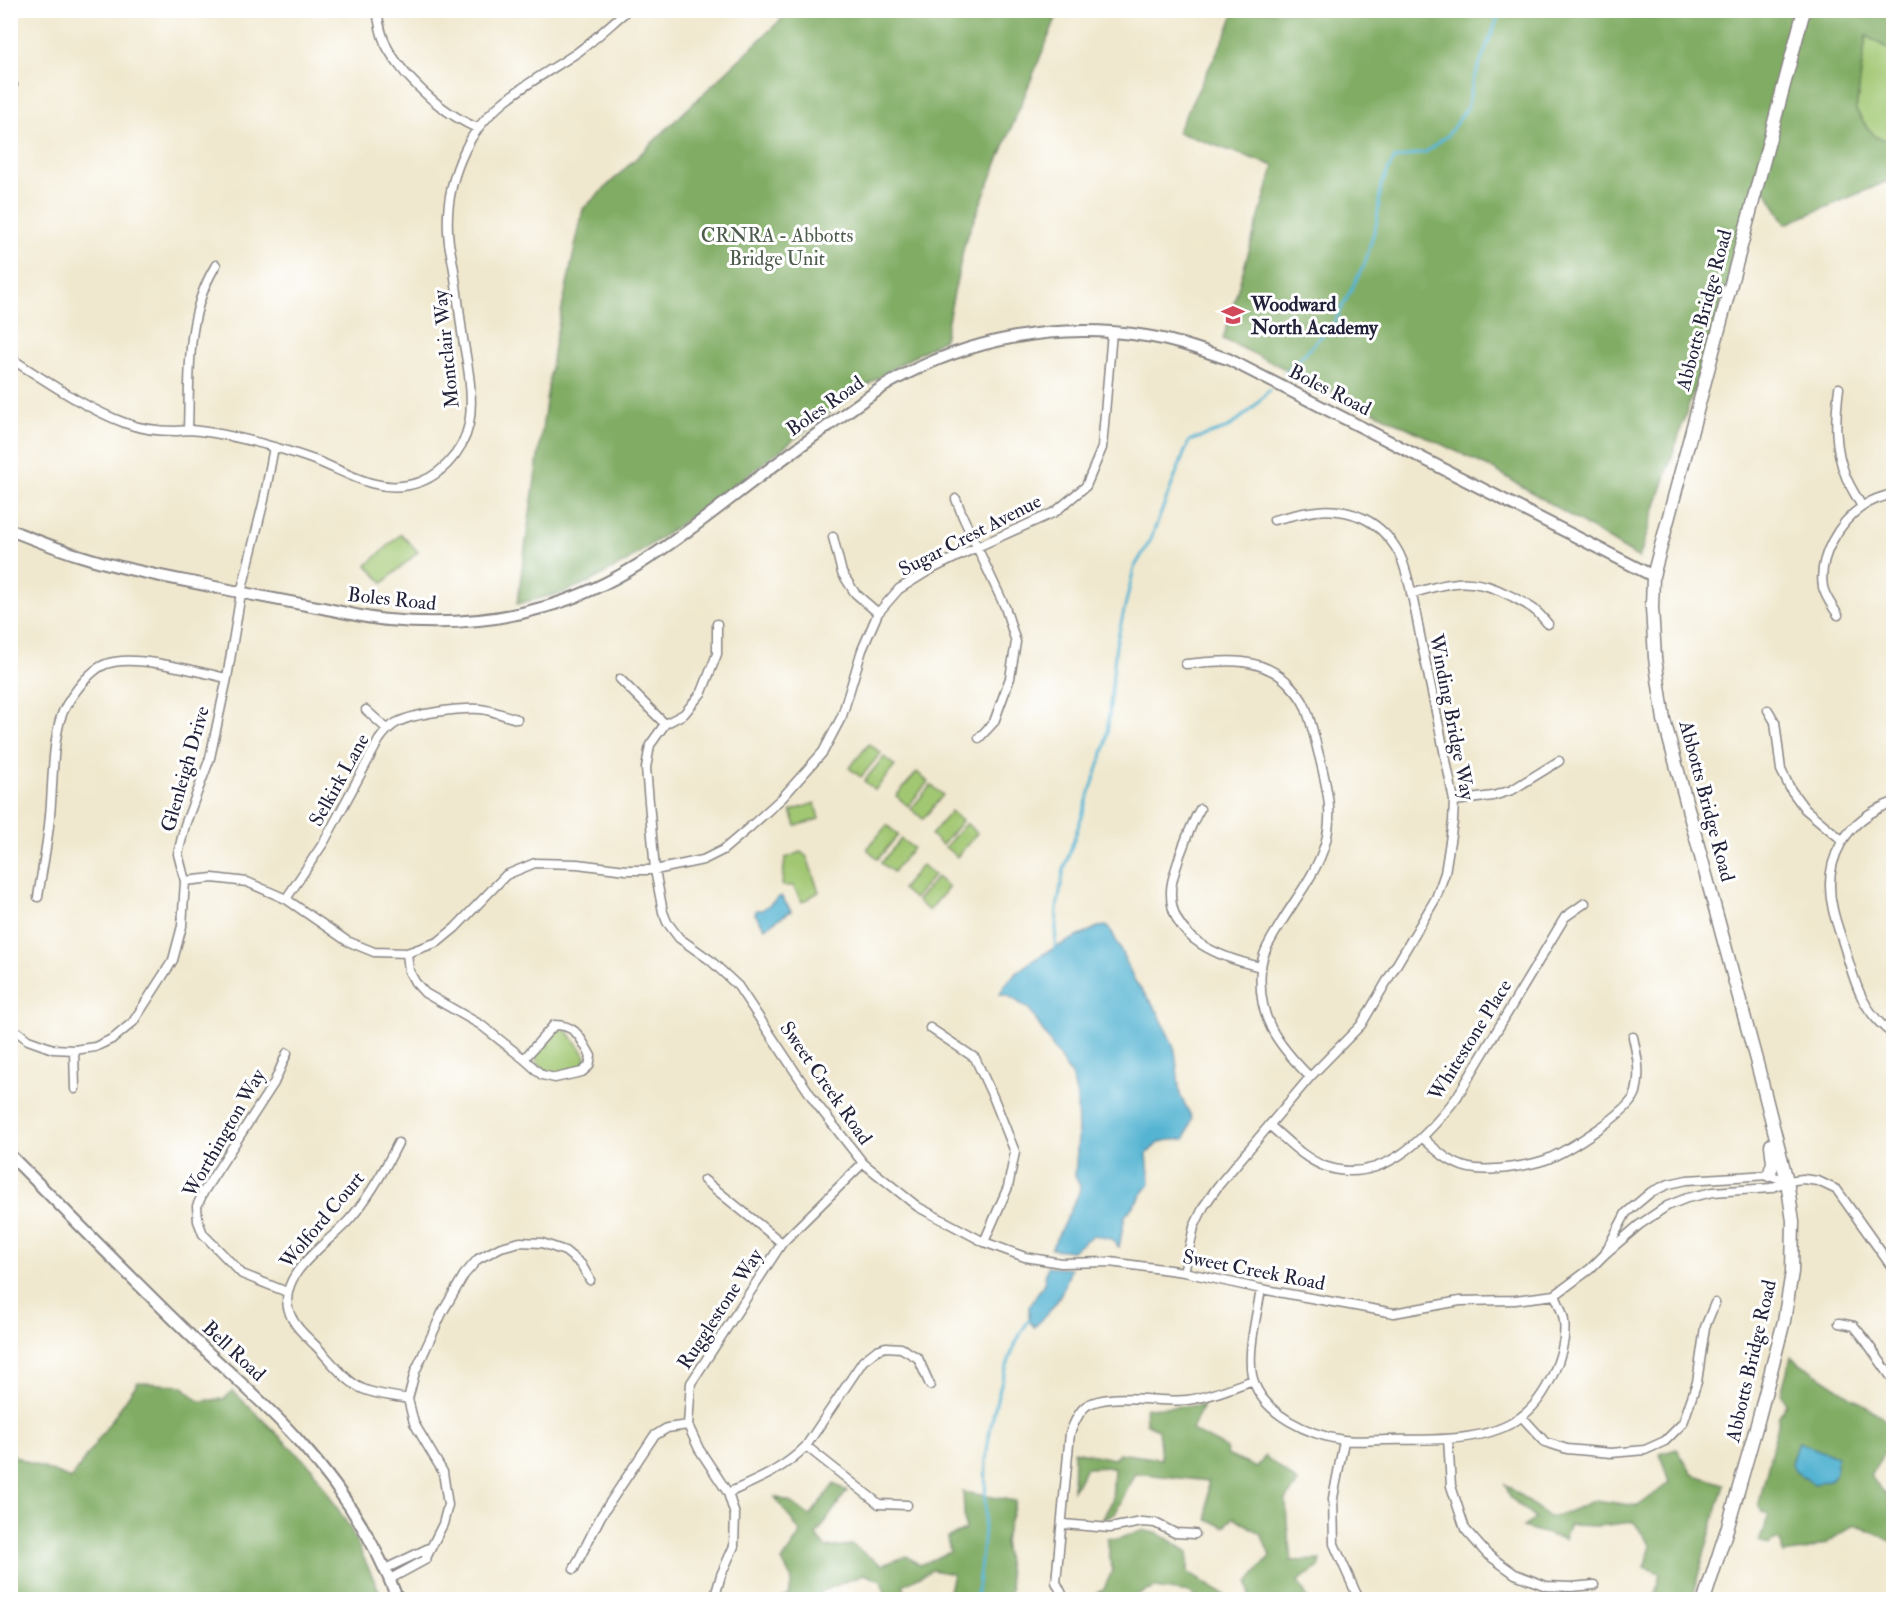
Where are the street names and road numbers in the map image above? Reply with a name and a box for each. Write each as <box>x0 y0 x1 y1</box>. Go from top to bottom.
street label: Abbotts Bridge Road <box>1670 227 1738 394</box>
street label: Montclair Way <box>427 287 465 410</box>
street label: Boles Road <box>1285 359 1375 421</box>
street label: Boles Road <box>781 370 869 442</box>
street label: Sugar Crest Avenue <box>894 488 1046 582</box>
street label: Boles Road <box>346 582 438 616</box>
street label: Winding Bridge Way <box>1423 631 1481 803</box>
street label: Glenleigh Drive <box>155 703 215 835</box>
street label: Abbotts Bridge Road <box>1673 717 1741 884</box>
street label: Selkirk Lane <box>303 729 375 831</box>
street label: Whitestone Place <box>1422 975 1517 1106</box>
street label: Sweet Creek Road <box>774 1017 878 1150</box>
street label: Worthington Way <box>177 1063 271 1203</box>
street label: Wolford Court <box>273 1166 370 1274</box>
street label: Rugglestone Way <box>672 1243 769 1374</box>
street label: Sweet Creek Road <box>1181 1244 1328 1296</box>
street label: Abbotts Bridge Road <box>1720 1277 1782 1446</box>
street label: Bell Road <box>197 1315 271 1387</box>

